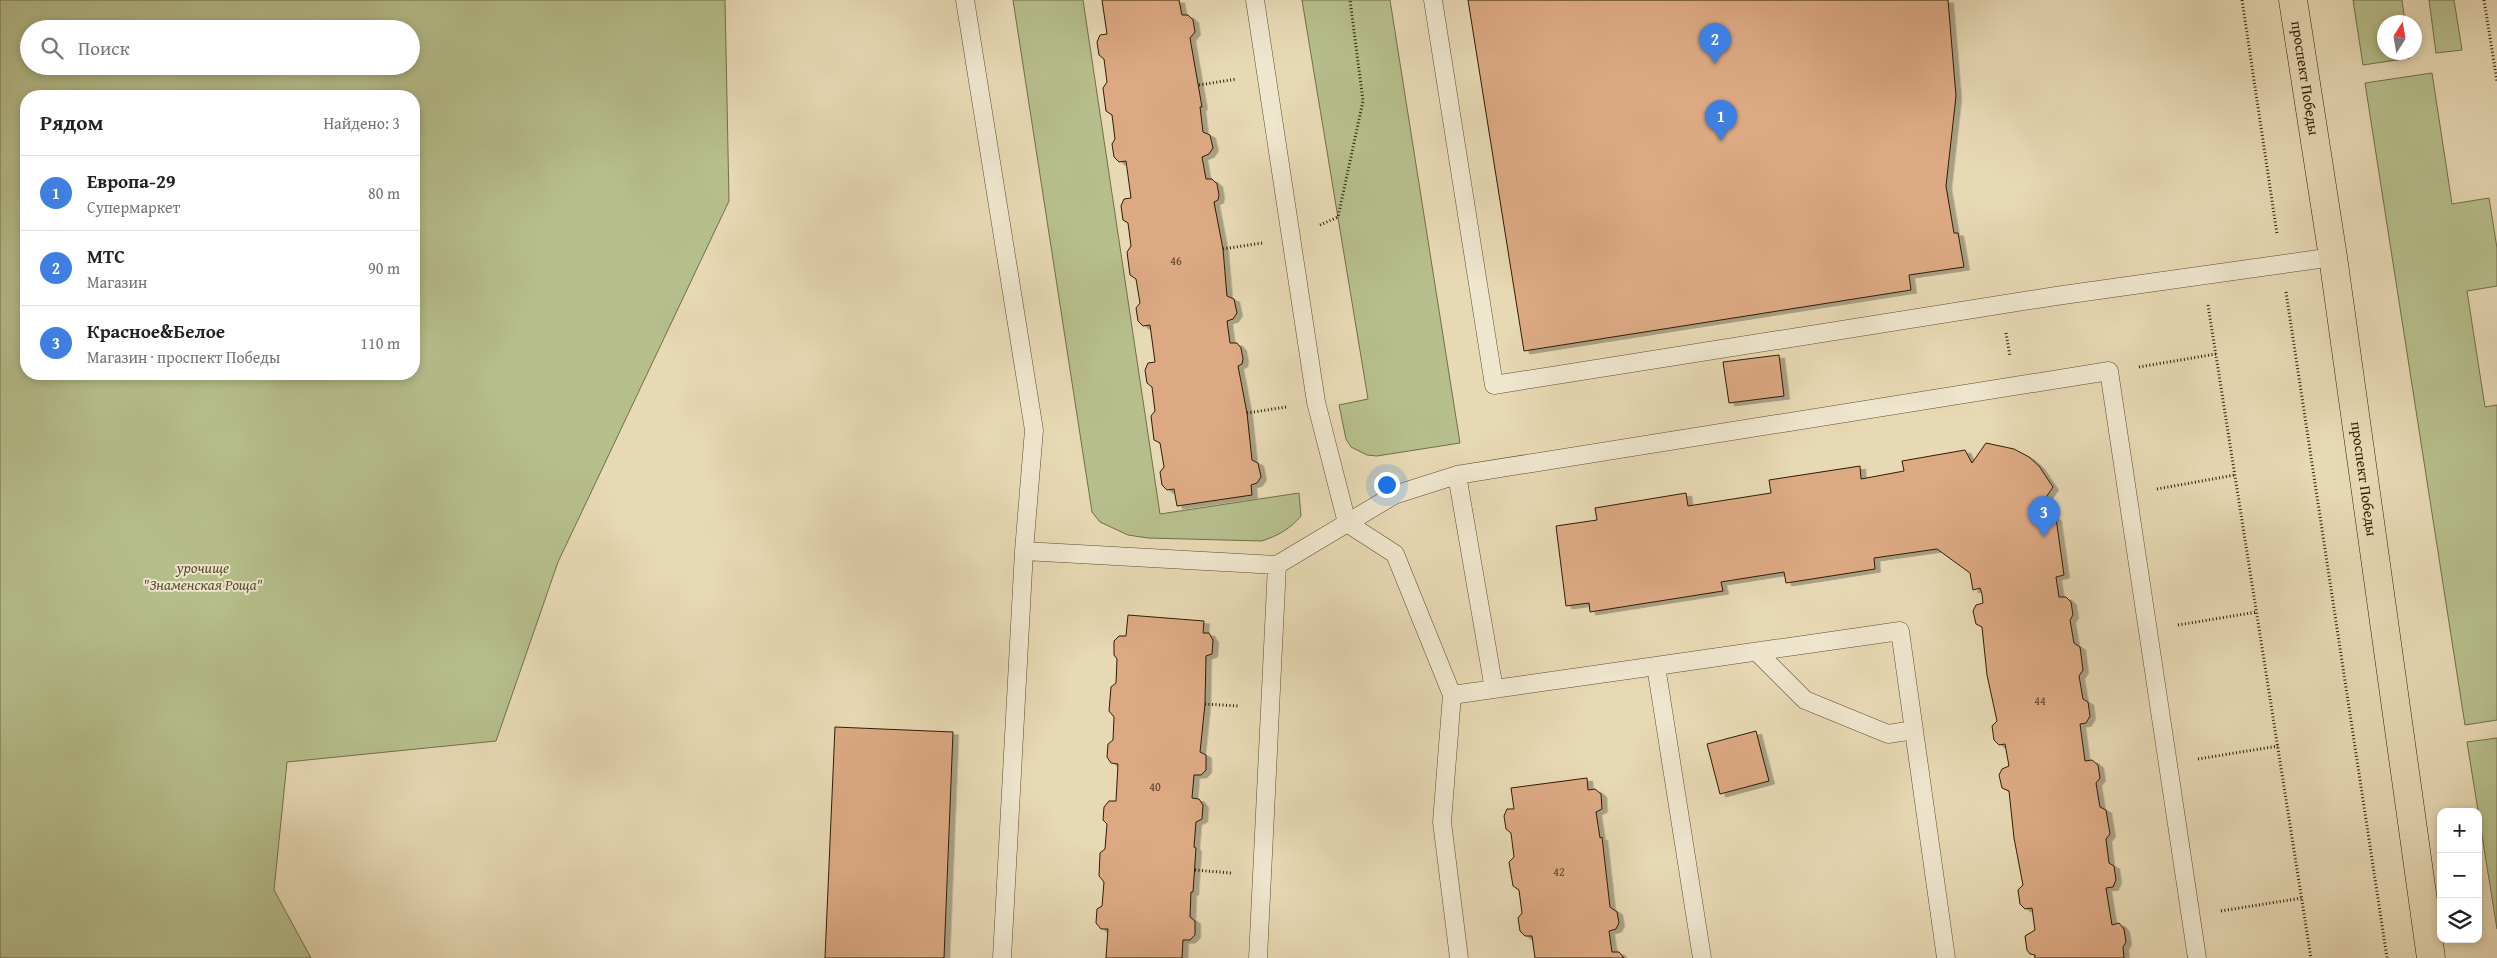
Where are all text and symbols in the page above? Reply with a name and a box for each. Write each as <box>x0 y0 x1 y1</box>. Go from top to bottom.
north arrow <box>2377 15 2422 60</box>
street label: проспект Победы <box>2286 19 2325 137</box>
search box <box>20 20 420 75</box>
pin: 2 <box>1699 23 1731 64</box>
icon: search <box>38 34 66 62</box>
text: Поиск <box>78 34 130 62</box>
pin: 1 <box>1705 100 1737 141</box>
text: Рядом <box>40 107 103 138</box>
text: Найдено: 3 <box>323 111 400 135</box>
text: Европа-29 <box>87 167 176 195</box>
text: 1 <box>52 181 60 205</box>
text: 80 m <box>368 181 400 205</box>
text: Супермаркет <box>87 195 180 219</box>
text: МТС <box>87 242 125 270</box>
house number: 46 <box>1170 252 1182 269</box>
text: 2 <box>52 256 60 280</box>
text: 90 m <box>368 256 400 280</box>
text: Магазин <box>87 270 147 294</box>
text: Красное&Белое <box>87 317 225 345</box>
text: 3 <box>52 331 60 355</box>
text: 110 m <box>360 331 400 355</box>
text: Магазин · проспект Победы <box>87 345 280 369</box>
street label: проспект Победы <box>2346 420 2383 538</box>
your location <box>1374 472 1400 498</box>
pin: 3 <box>2028 496 2060 537</box>
park label: урочище "Знаменская Роща" <box>143 557 263 595</box>
house number: 44 <box>2034 692 2046 709</box>
house number: 40 <box>1149 778 1161 795</box>
map controls <box>2437 808 2482 943</box>
button: + <box>2437 808 2482 853</box>
button: − <box>2437 853 2482 898</box>
house number: 42 <box>1553 863 1565 880</box>
button: layers <box>2437 898 2482 943</box>

